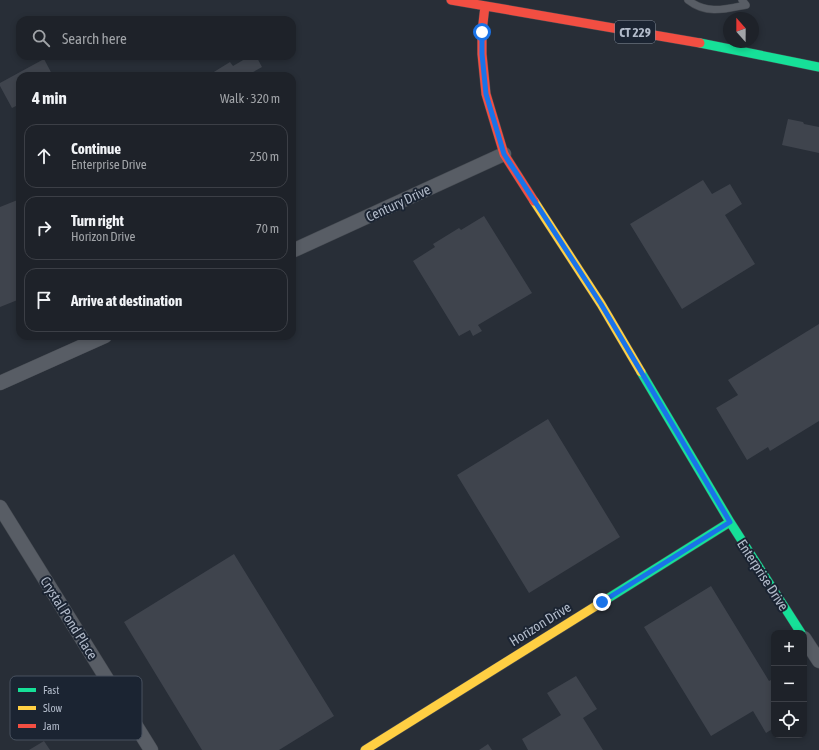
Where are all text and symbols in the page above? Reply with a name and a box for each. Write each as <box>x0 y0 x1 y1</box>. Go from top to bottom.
north arrow <box>723 12 759 48</box>
search box <box>16 16 296 60</box>
road number: CT 229 <box>615 21 655 43</box>
route start <box>473 23 491 41</box>
icon: search <box>30 27 52 49</box>
text: Search here <box>62 30 127 47</box>
text: 4 min <box>32 88 67 108</box>
text: Walk · 320 m <box>220 91 280 106</box>
text: Continue <box>71 140 121 157</box>
icon: ahead <box>33 145 55 167</box>
text: 250 m <box>250 149 279 164</box>
text: Enterprise Drive <box>71 157 147 172</box>
street label: Century Drive <box>363 181 433 225</box>
text: Turn right <box>71 212 124 229</box>
icon: right <box>33 217 55 239</box>
text: 70 m <box>256 221 279 236</box>
text: Horizon Drive <box>71 229 135 244</box>
icon: arrive <box>33 289 55 311</box>
text: Arrive at destination <box>71 292 182 309</box>
street label: Enterprise Drive <box>734 536 792 614</box>
street label: Crystal Pond Place <box>37 574 101 662</box>
route end <box>593 593 611 611</box>
street label: Horizon Drive <box>506 599 574 649</box>
map controls <box>771 630 807 738</box>
button: + <box>771 630 807 666</box>
button: − <box>771 666 807 702</box>
legend <box>10 676 142 740</box>
text: Fast <box>43 684 59 696</box>
text: Slow <box>43 702 62 714</box>
button: locate <box>771 702 807 738</box>
text: Jam <box>43 720 60 732</box>

